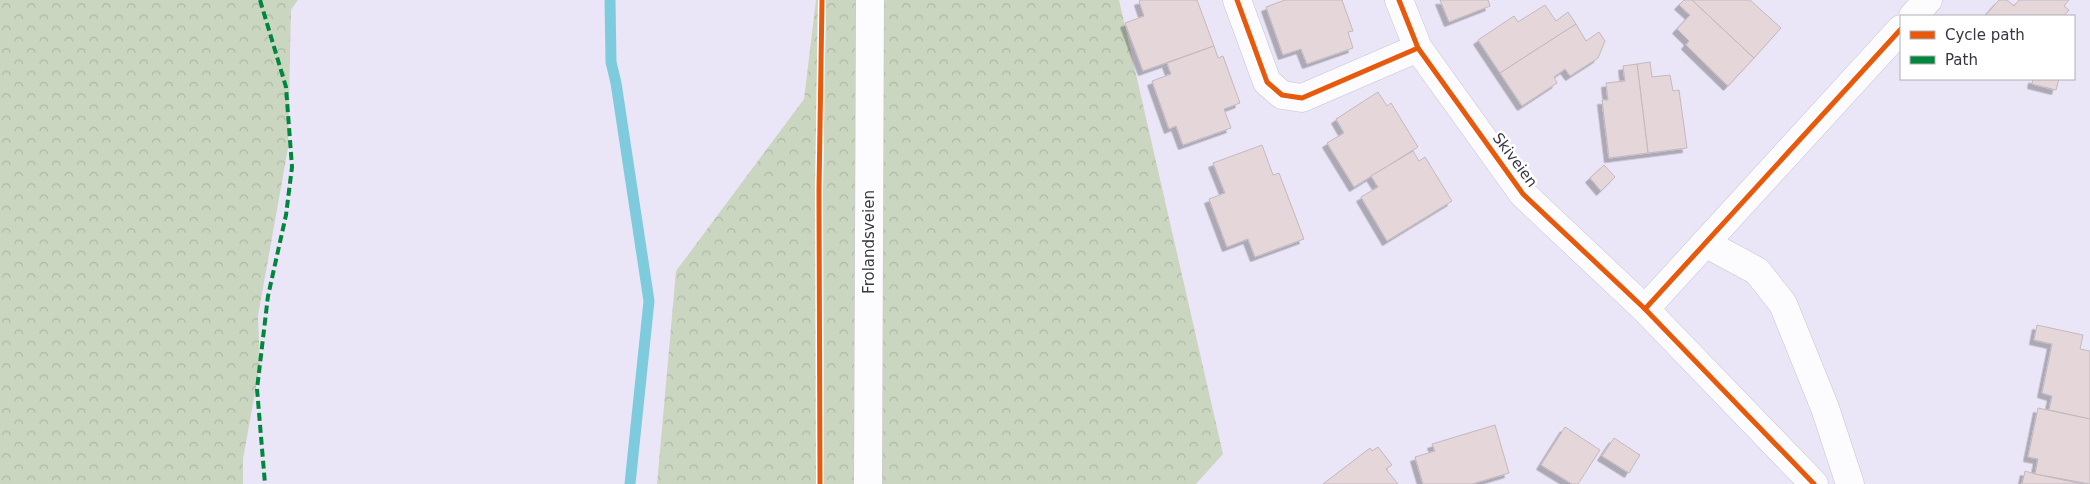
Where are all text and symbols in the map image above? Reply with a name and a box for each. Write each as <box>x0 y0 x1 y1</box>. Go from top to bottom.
legend <box>1900 15 2075 80</box>
text: Cycle path <box>1945 26 2025 44</box>
text: Path <box>1945 51 1978 69</box>
street label: Skiveien <box>1489 129 1541 191</box>
street label: Frolandsveien <box>860 190 878 294</box>

